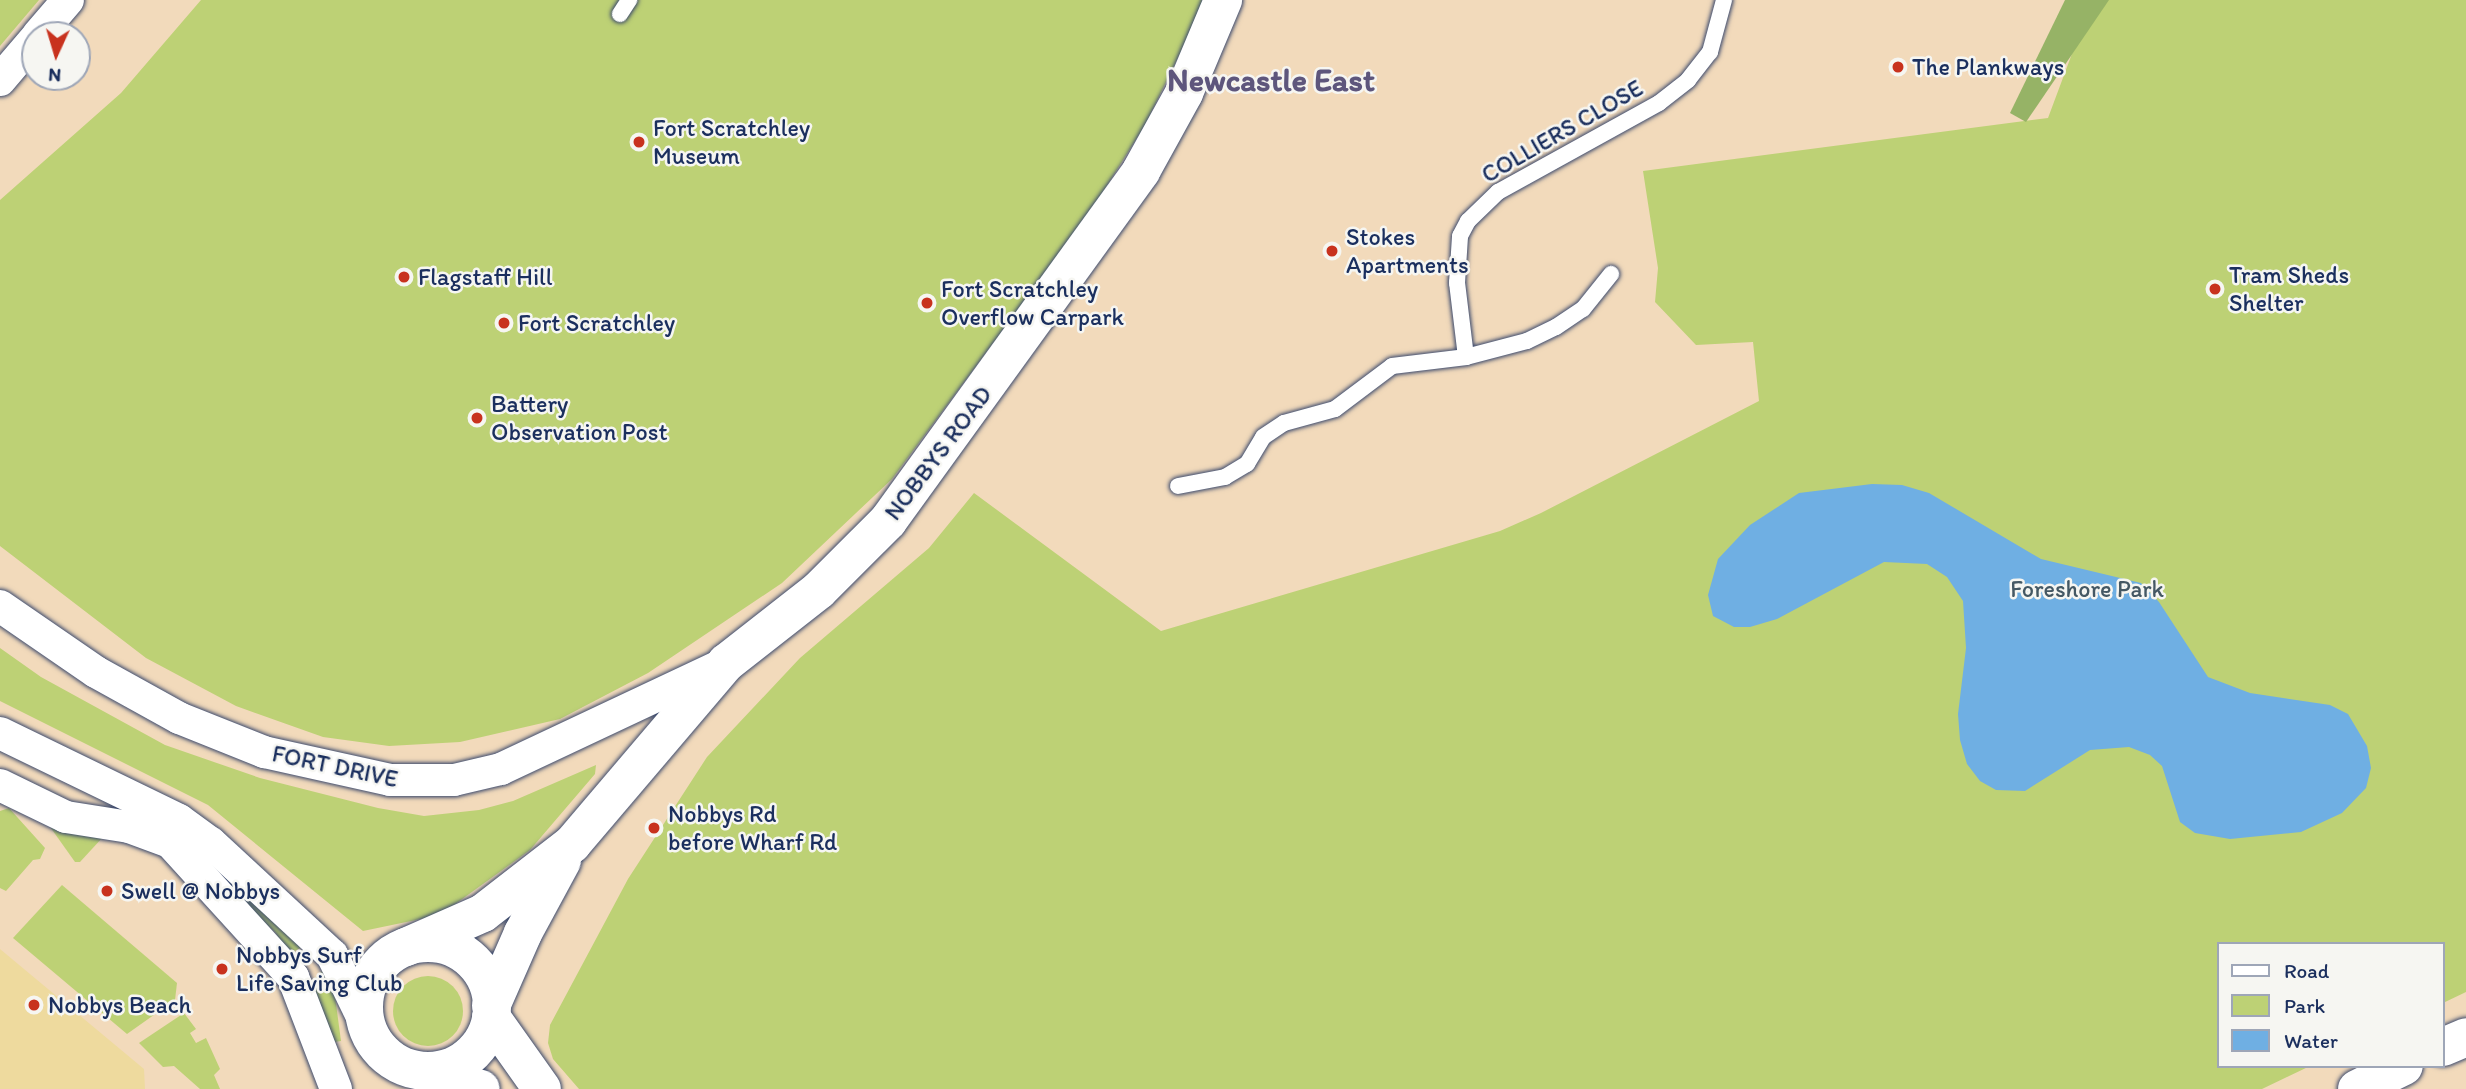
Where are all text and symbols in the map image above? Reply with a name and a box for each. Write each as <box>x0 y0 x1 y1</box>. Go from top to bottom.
north arrow <box>21 21 91 91</box>
place label: The Plankways <box>1912 53 2064 81</box>
marker: The Plankways <box>1890 59 1906 75</box>
district label: Newcastle East <box>1167 61 1375 99</box>
text: N <box>47 64 62 87</box>
street label: COLLIERS CLOSE <box>1476 73 1648 189</box>
place label: Fort Scratchley Museum <box>653 114 809 170</box>
marker: Fort Scratchley Museum <box>631 134 647 150</box>
place label: Stokes Apartments <box>1346 223 1469 279</box>
marker: Stokes Apartments <box>1324 243 1340 259</box>
place label: Tram Sheds Shelter <box>2229 261 2349 317</box>
place label: Flagstaff Hill <box>418 263 553 291</box>
marker: Flagstaff Hill <box>396 269 412 285</box>
place label: Fort Scratchley Overflow Carpark <box>941 275 1123 331</box>
marker: Tram Sheds Shelter <box>2207 281 2223 297</box>
marker: Fort Scratchley Overflow Carpark <box>919 295 935 311</box>
place label: Fort Scratchley <box>518 309 674 337</box>
marker: Fort Scratchley <box>496 315 512 331</box>
street label: NOBBYS ROAD <box>879 381 997 525</box>
place label: Battery Observation Post <box>491 390 667 446</box>
marker: Battery Observation Post <box>469 410 485 426</box>
park label: Foreshore Park <box>2010 575 2164 603</box>
street label: FORT DRIVE <box>268 738 402 794</box>
place label: Nobbys Rd before Wharf Rd <box>668 800 837 856</box>
marker: Nobbys Rd before Wharf Rd <box>646 820 662 836</box>
place label: Swell @ Nobbys <box>121 877 280 905</box>
marker: Swell @ Nobbys <box>99 883 115 899</box>
place label: Nobbys Surf Life Saving Club <box>236 941 402 997</box>
legend <box>2218 942 2445 1068</box>
text: Road <box>2284 958 2329 983</box>
marker: Nobbys Surf Life Saving Club <box>214 961 230 977</box>
place label: Nobbys Beach <box>48 991 191 1019</box>
text: Park <box>2284 993 2325 1018</box>
marker: Nobbys Beach <box>26 997 42 1013</box>
text: Water <box>2284 1028 2338 1053</box>

